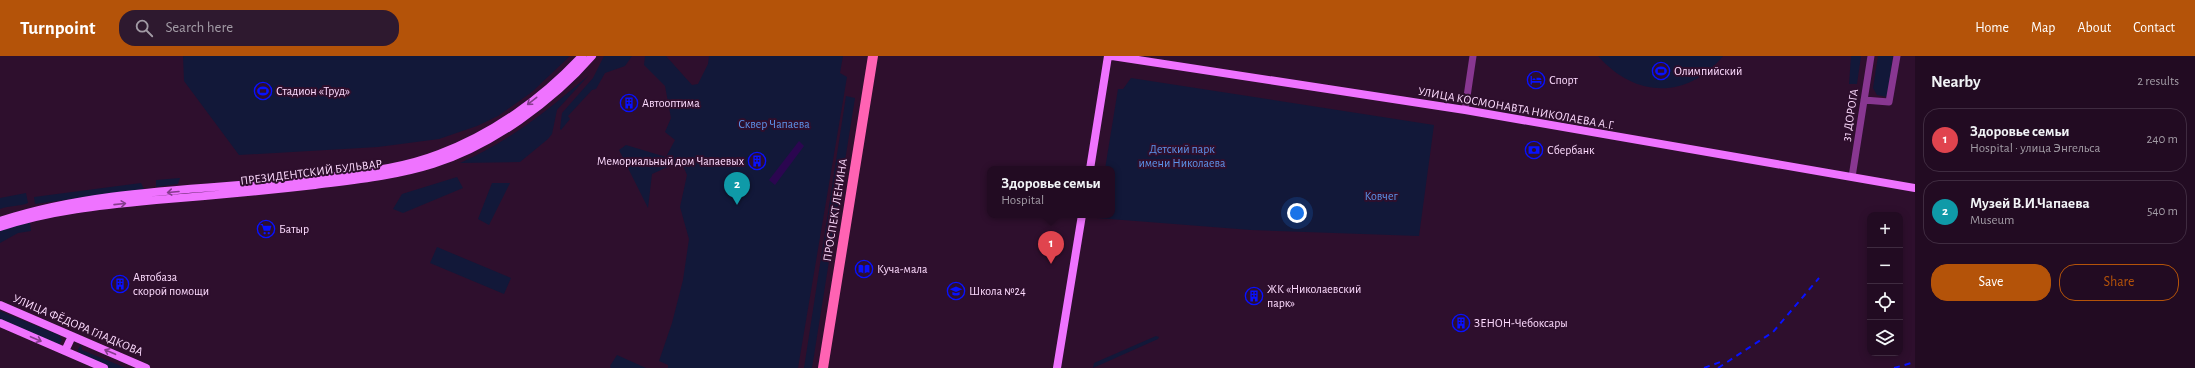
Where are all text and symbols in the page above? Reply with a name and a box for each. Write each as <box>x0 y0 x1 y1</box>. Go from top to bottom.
search box <box>119 10 399 46</box>
icon: search <box>133 17 155 39</box>
text: Turnpoint <box>20 19 95 38</box>
text: Search here <box>165 20 233 35</box>
text: Home <box>1975 21 2009 35</box>
text: Map <box>2031 21 2055 35</box>
text: About <box>2077 21 2111 35</box>
text: Contact <box>2133 21 2175 35</box>
sports icon: Олимпийский <box>1651 61 1671 81</box>
place label: Олимпийский <box>1674 65 1742 77</box>
hotel icon: Спорт <box>1526 70 1546 90</box>
text: Nearby <box>1931 73 1981 90</box>
place label: Спорт <box>1549 74 1579 86</box>
text: 2 results <box>2137 75 2179 88</box>
sports icon: Стадион «Труд» <box>253 81 273 101</box>
place label: Стадион «Труд» <box>276 85 350 98</box>
street label: УЛИЦА КОСМОНАВТА НИКОЛАЕВА А.Г. <box>1417 85 1615 131</box>
street label: 31 ДОРОГА <box>1840 88 1860 142</box>
building icon: Автооптима <box>619 93 639 113</box>
one-way arrow <box>527 96 538 105</box>
place label: Автооптима <box>642 97 700 109</box>
park label: Сквер Чапаева <box>738 118 810 130</box>
text: Здоровье семьи <box>1970 124 2070 139</box>
text: 1 <box>1943 133 1947 146</box>
text: 240 m <box>2146 133 2178 146</box>
bank icon: Сбербанк <box>1524 140 1544 160</box>
text: Hospital · улица Энгельса <box>1970 142 2100 155</box>
park label: Детский парк имени Николаева <box>1138 143 1226 169</box>
place label: Сбербанк <box>1547 144 1595 156</box>
building icon: Мемориальный дом Чапаевых <box>747 151 767 171</box>
place label: Мемориальный дом Чапаевых <box>597 155 745 167</box>
street label: ПРЕЗИДЕНТСКИЙ БУЛЬВАР <box>239 156 383 187</box>
street label: ПРОСПЕКТ ЛЕНИНА <box>821 158 849 262</box>
popup <box>987 166 1115 218</box>
pin: 2 <box>724 172 750 205</box>
text: Здоровье семьи <box>1001 176 1101 191</box>
one-way arrow <box>167 188 180 195</box>
park label: Ковчег <box>1364 190 1398 202</box>
text: Hospital <box>1001 194 1044 207</box>
text: Музей В.И.Чапаева <box>1970 196 2090 211</box>
one-way arrow <box>114 200 127 208</box>
your location <box>1287 203 1307 223</box>
text: 2 <box>1942 205 1948 218</box>
text: 540 m <box>2147 205 2178 218</box>
map controls <box>1867 212 1903 356</box>
button: + <box>1867 212 1903 248</box>
text: Museum <box>1970 214 2014 227</box>
supermarket icon: Батыр <box>256 219 276 239</box>
place label: Батыр <box>279 223 309 235</box>
pin: 1 <box>1038 231 1064 264</box>
button: − <box>1867 248 1903 284</box>
library icon: Куча-мала <box>854 259 874 279</box>
place label: Куча-мала <box>877 263 928 276</box>
button: Save <box>1931 264 2051 301</box>
button: Share <box>2059 264 2179 301</box>
place label: Автобаза скорой помощи <box>133 271 209 297</box>
building icon: Автобаза скорой помощи <box>110 274 130 294</box>
school or university icon: Школа №24 <box>946 281 966 301</box>
place label: ЖК «Николаевский парк» <box>1267 283 1361 309</box>
button: locate <box>1867 284 1903 320</box>
place label: Школа №24 <box>969 285 1026 297</box>
building icon: ЖК «Николаевский парк» <box>1244 286 1264 306</box>
street label: УЛИЦА ФЁДОРА ГЛАДКОВА <box>11 291 145 358</box>
building icon: ЗЕНОН-Чебоксары <box>1451 313 1471 333</box>
place label: ЗЕНОН-Чебоксары <box>1474 317 1568 329</box>
button: layers <box>1867 320 1903 356</box>
one-way arrow <box>29 336 41 343</box>
one-way arrow <box>104 348 116 356</box>

